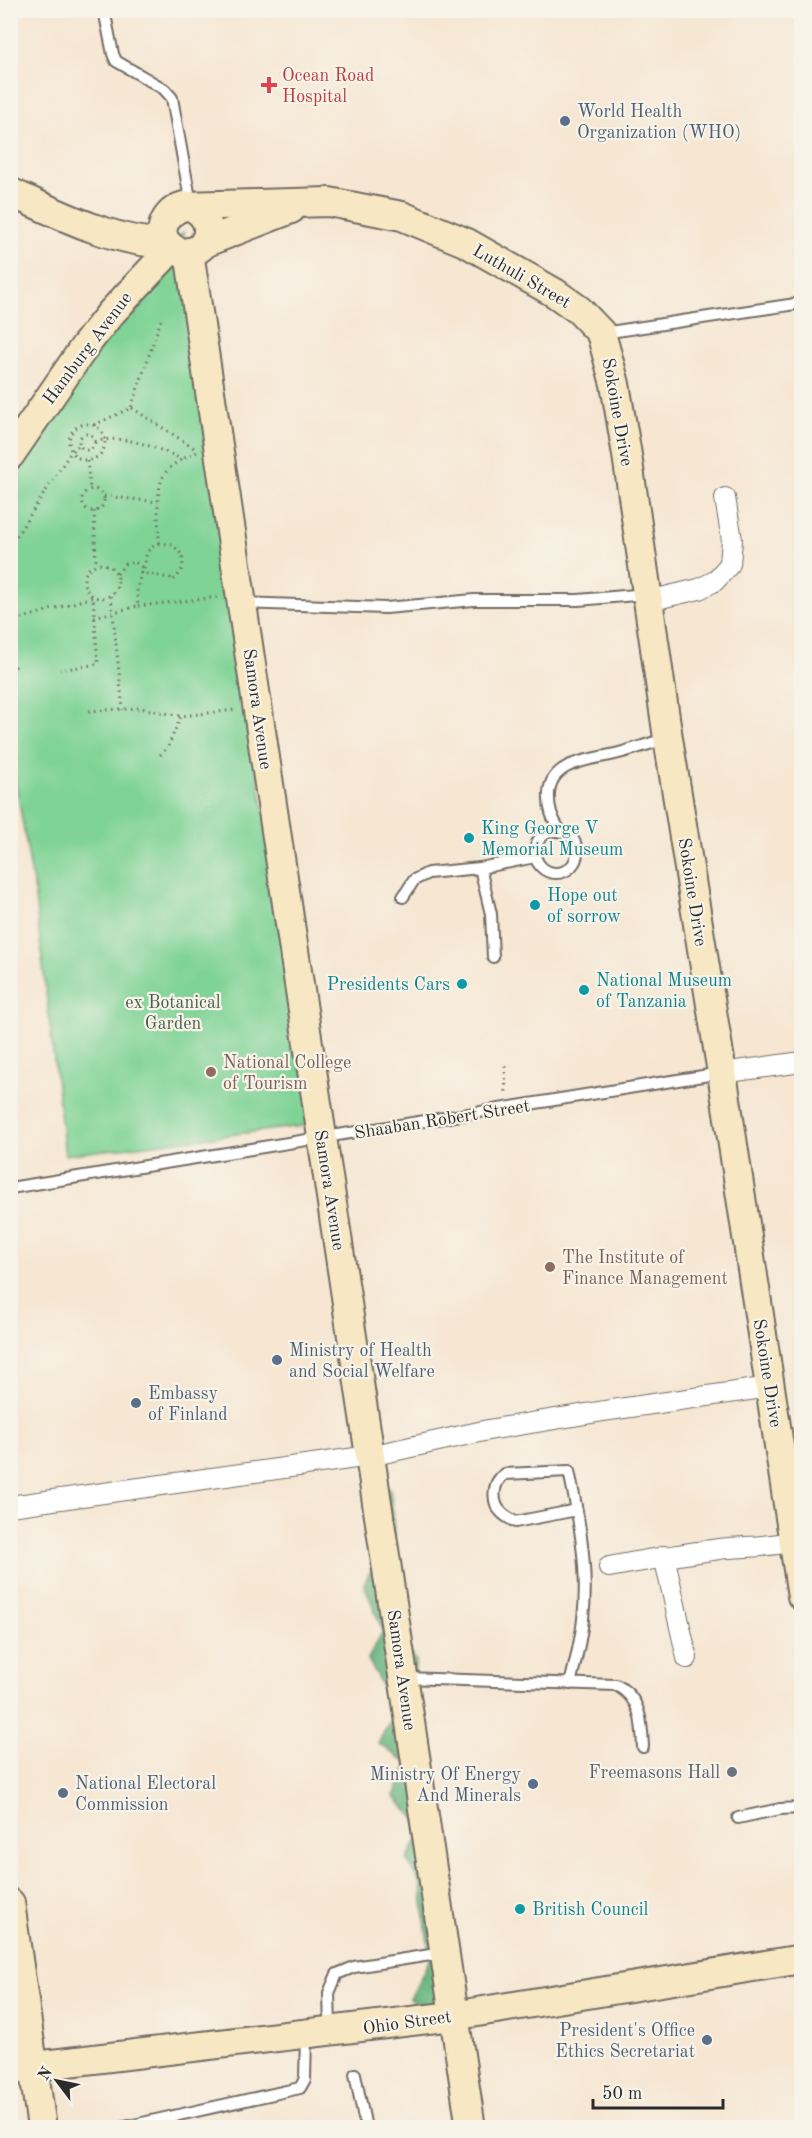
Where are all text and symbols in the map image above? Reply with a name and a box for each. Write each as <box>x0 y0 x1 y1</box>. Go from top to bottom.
place label: Ocean Road Hospital <box>282 67 374 106</box>
marker: Ocean Road Hospital <box>260 76 278 94</box>
place label: World Health Organization (WHO) <box>577 103 741 142</box>
marker: World Health Organization (WHO) <box>558 114 572 128</box>
street label: Luthuli Street <box>469 242 574 312</box>
street label: Hamburg Avenue <box>40 289 136 408</box>
street label: Sokoine Drive <box>599 357 635 468</box>
street label: Samora Avenue <box>240 648 274 771</box>
place label: King George V Memorial Museum <box>481 820 623 859</box>
marker: King George V Memorial Museum <box>462 831 476 845</box>
street label: Sokoine Drive <box>675 837 709 948</box>
place label: Hope out of sorrow <box>547 887 621 926</box>
marker: Hope out of sorrow <box>528 898 542 912</box>
place label: National Museum of Tanzania <box>596 972 732 1011</box>
place label: Presidents Cars <box>327 976 450 994</box>
marker: Presidents Cars <box>455 977 469 991</box>
marker: National Museum of Tanzania <box>577 983 591 997</box>
park label: ex Botanical Garden <box>125 994 221 1033</box>
place label: National College of Tourism <box>223 1054 351 1093</box>
marker: National College of Tourism <box>204 1065 218 1079</box>
street label: Shaaban Robert Street <box>353 1097 531 1143</box>
street label: Samora Avenue <box>311 1129 347 1252</box>
place label: The Institute of Finance Management <box>562 1249 728 1288</box>
marker: The Institute of Finance Management <box>543 1260 557 1274</box>
street label: Sokoine Drive <box>750 1318 784 1429</box>
place label: Ministry of Health and Social Welfare <box>289 1342 435 1381</box>
marker: Ministry of Health and Social Welfare <box>270 1353 284 1367</box>
place label: Embassy of Finland <box>148 1385 228 1424</box>
marker: Embassy of Finland <box>129 1396 143 1410</box>
street label: Samora Avenue <box>384 1609 418 1732</box>
place label: Freemasons Hall <box>589 1764 720 1782</box>
marker: Freemasons Hall <box>725 1765 739 1779</box>
place label: Ministry Of Energy And Minerals <box>370 1766 521 1805</box>
place label: National Electoral Commission <box>75 1775 216 1814</box>
marker: Ministry Of Energy And Minerals <box>526 1777 540 1791</box>
marker: National Electoral Commission <box>56 1786 70 1800</box>
place label: British Council <box>532 1901 648 1919</box>
marker: British Council <box>513 1902 527 1916</box>
street label: Ohio Street <box>362 2008 452 2038</box>
place label: President's Office Ethics Secretariat <box>555 2022 695 2061</box>
marker: President's Office Ethics Secretariat <box>700 2033 714 2047</box>
north arrow <box>27 2051 87 2111</box>
text: N <box>36 2064 56 2084</box>
scale bar <box>593 2072 724 2110</box>
text: 50 m <box>602 2085 642 2103</box>

